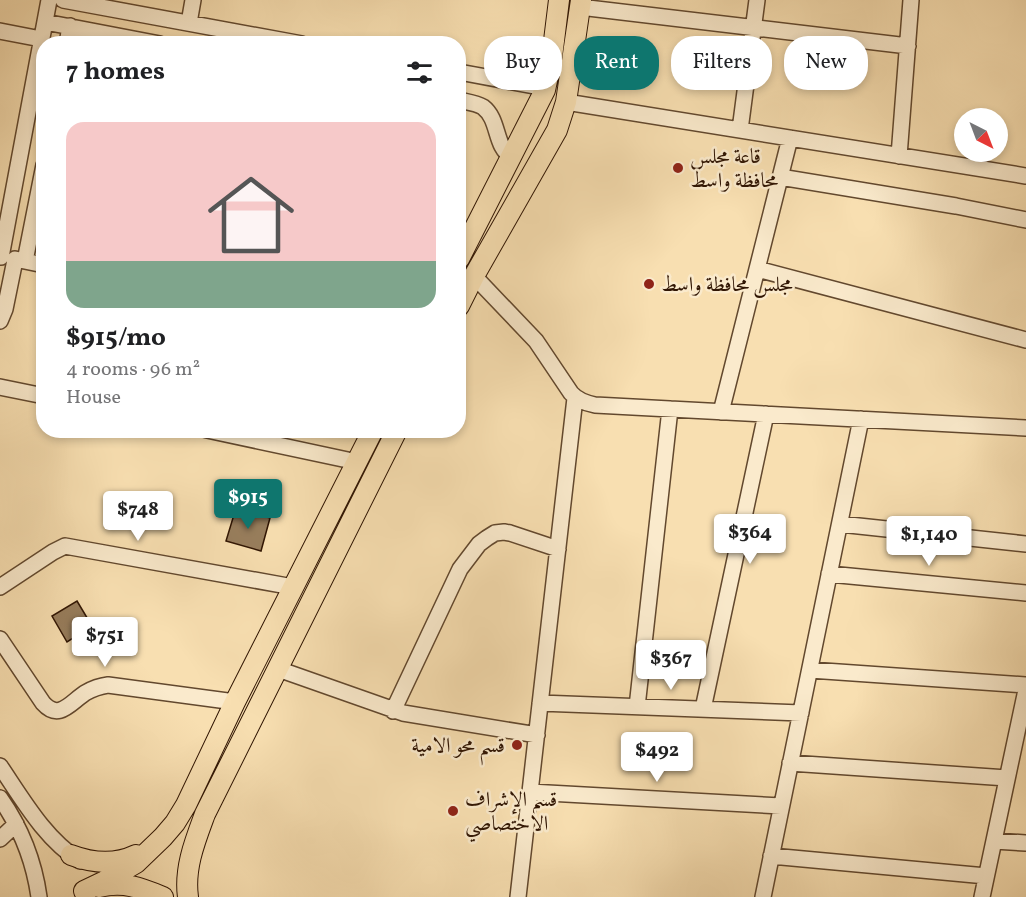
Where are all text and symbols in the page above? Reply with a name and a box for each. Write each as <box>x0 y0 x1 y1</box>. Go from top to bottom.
chip: Buy <box>484 36 562 90</box>
chip: Rent <box>574 36 659 90</box>
chip: Filters <box>671 36 772 90</box>
chip: New <box>784 36 868 90</box>
text: 7 homes <box>66 54 165 90</box>
icon: filters <box>403 56 436 89</box>
north arrow <box>954 108 1008 162</box>
map controls <box>954 108 1008 162</box>
place label: قاعة مجلس محافظة واسط <box>690 143 778 196</box>
icon: home <box>197 161 305 269</box>
marker: قاعة مجلس محافظة واسط <box>671 161 685 175</box>
place label: مجلس محافظة واسط <box>661 271 793 300</box>
marker: مجلس محافظة واسط <box>642 277 656 291</box>
text: $915/mo <box>66 320 166 356</box>
text: 4 rooms · 96 m² <box>66 356 200 384</box>
text: House <box>66 384 121 412</box>
pin: $915 <box>212 479 284 530</box>
text: $915 <box>228 484 268 512</box>
pin: $748 <box>102 491 174 542</box>
text: $748 <box>117 496 159 524</box>
pin: $364 <box>714 514 786 565</box>
pin: $1,140 <box>880 516 978 567</box>
text: $364 <box>728 519 772 547</box>
text: $1,140 <box>900 521 958 549</box>
pin: $751 <box>69 617 141 668</box>
text: $751 <box>86 622 124 650</box>
pin: $367 <box>635 640 707 691</box>
text: $367 <box>650 645 692 673</box>
place label: قسم محو الامية <box>411 732 505 766</box>
pin: $492 <box>621 732 693 783</box>
text: $492 <box>635 737 679 765</box>
marker: قسم محو الامية <box>510 738 524 752</box>
place label: قسم الإشراف الاختصاصي <box>465 786 557 843</box>
marker: قسم الإشراف الاختصاصي <box>446 804 460 818</box>

